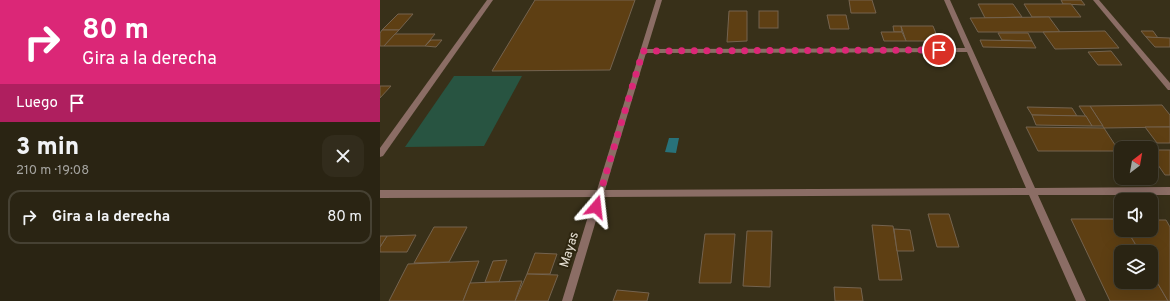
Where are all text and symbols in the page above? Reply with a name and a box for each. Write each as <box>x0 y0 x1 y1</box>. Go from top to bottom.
text: 80 m <box>82 13 149 49</box>
icon: right <box>16 16 68 68</box>
pin <box>922 33 956 67</box>
icon: arrive <box>928 39 950 61</box>
text: Gira a la derecha <box>82 48 217 71</box>
icon: arrive <box>66 92 88 114</box>
text: Luego <box>16 94 58 113</box>
text: 3 min <box>16 133 79 163</box>
button: close <box>322 135 364 177</box>
north arrow <box>1114 141 1158 185</box>
map controls <box>1114 141 1158 289</box>
text: 210 m · 19:08 <box>16 163 89 179</box>
position arrow <box>575 186 617 228</box>
button: sound <box>1114 193 1158 237</box>
icon: right <box>18 206 40 228</box>
text: Gira a la derecha <box>52 208 170 227</box>
text: 80 m <box>327 208 362 227</box>
street label: Mayas <box>557 230 583 270</box>
button: layers <box>1114 245 1158 289</box>

